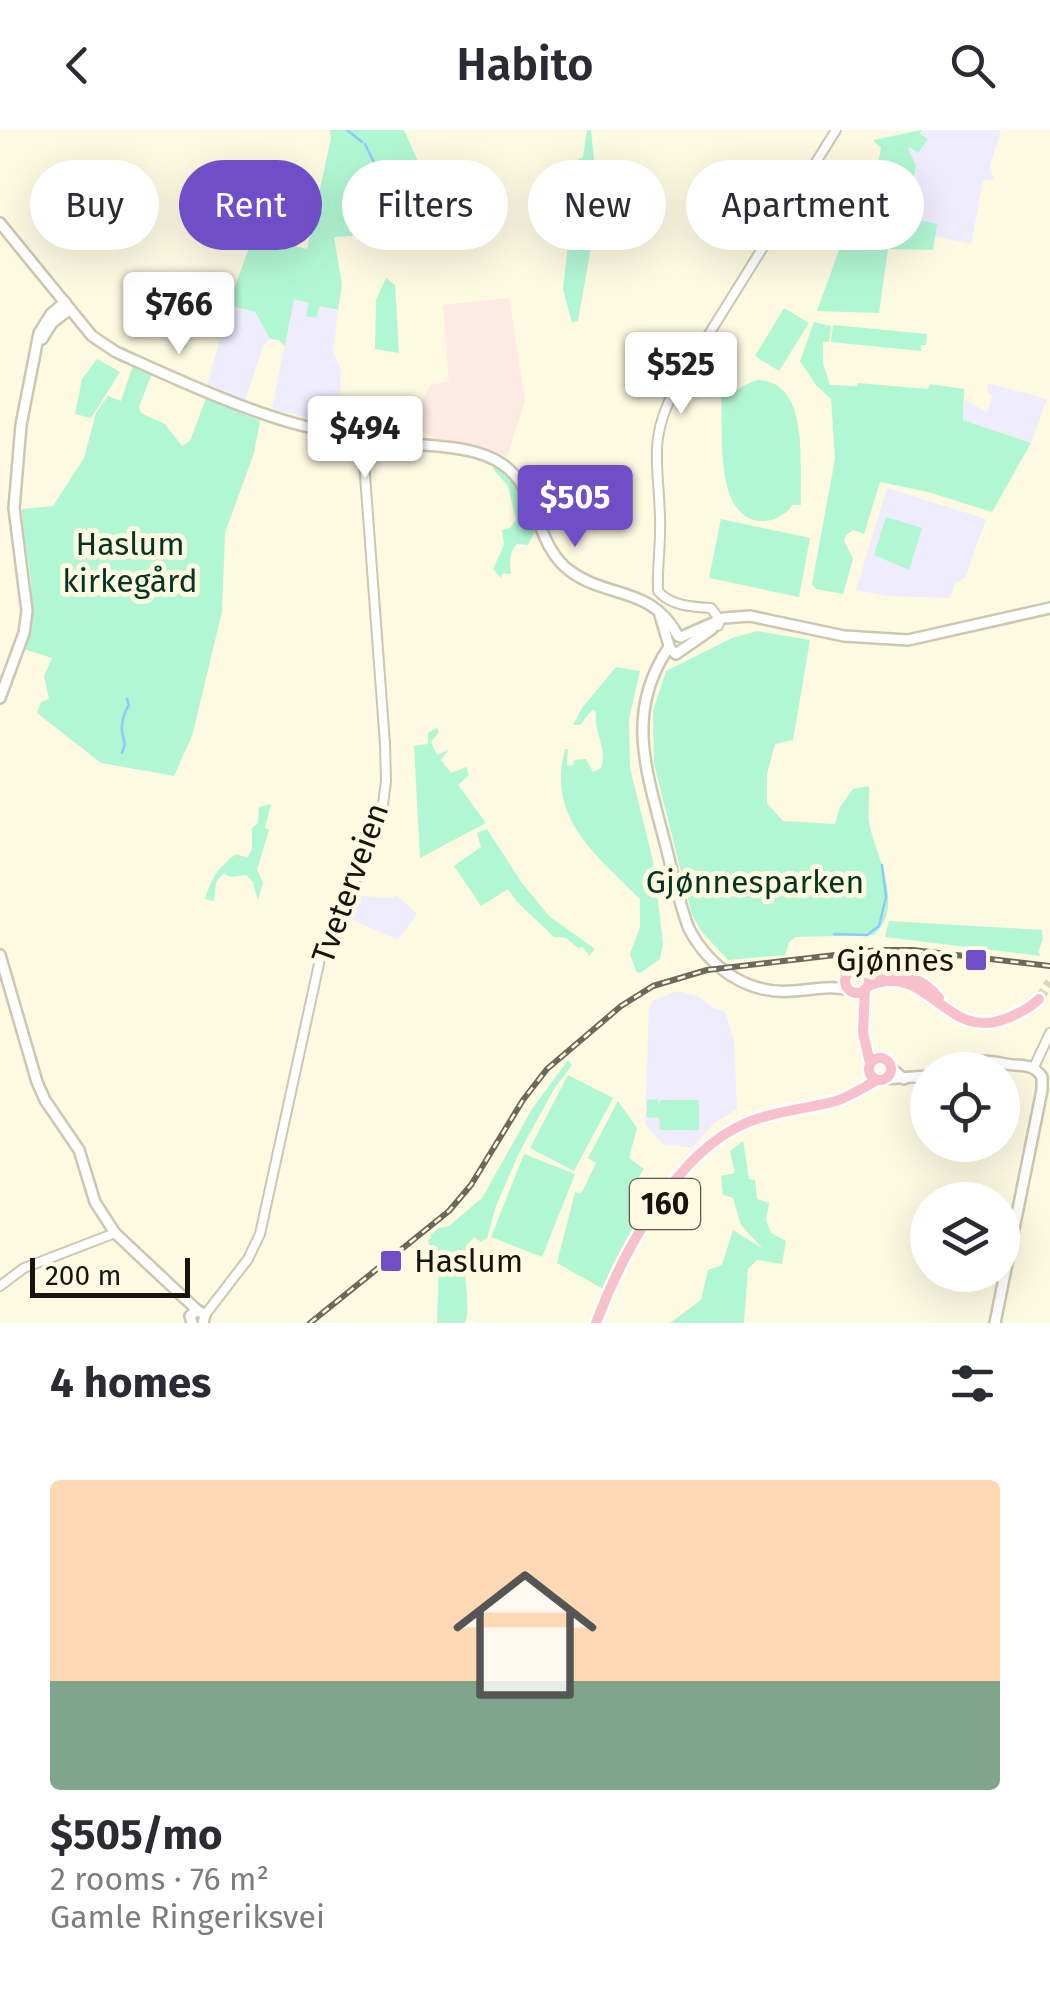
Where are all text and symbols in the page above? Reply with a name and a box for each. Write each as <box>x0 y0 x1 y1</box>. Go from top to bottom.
icon: back <box>50 38 105 93</box>
text: Habito <box>457 38 593 92</box>
icon: search <box>945 38 1000 93</box>
chip: Buy <box>30 160 159 250</box>
chip: Rent <box>179 160 322 250</box>
chip: Filters <box>342 160 508 250</box>
chip: New <box>528 160 666 250</box>
chip: Apartment <box>686 160 924 250</box>
pin: $766 <box>120 272 238 357</box>
text: $766 <box>145 285 213 323</box>
pin: $525 <box>622 332 740 417</box>
text: $525 <box>647 345 715 383</box>
pin: $494 <box>306 396 424 481</box>
text: $494 <box>330 409 400 447</box>
pin: $505 <box>516 465 634 550</box>
text: $505 <box>540 478 610 516</box>
park label: Haslum kirkegård <box>62 525 198 600</box>
street label: Tveterveien <box>304 798 396 968</box>
park label: Gjønnesparken <box>646 863 864 901</box>
place label: Gjønnes <box>836 941 954 979</box>
marker: Gjønnes <box>963 947 989 973</box>
map controls <box>910 1052 1020 1292</box>
button: locate <box>910 1052 1020 1162</box>
road number: 160 <box>630 1179 700 1229</box>
button: layers <box>910 1182 1020 1292</box>
place label: Haslum <box>414 1242 523 1280</box>
marker: Haslum <box>378 1248 404 1274</box>
scale bar <box>30 1253 190 1298</box>
text: 200 m <box>45 1259 122 1292</box>
icon: filters <box>945 1356 1000 1411</box>
text: 4 homes <box>50 1358 211 1408</box>
icon: home <box>435 1545 615 1725</box>
text: $505/mo <box>50 1810 222 1860</box>
text: 2 rooms · 76 m² <box>50 1860 269 1898</box>
text: Gamle Ringeriksvei <box>50 1898 325 1936</box>

